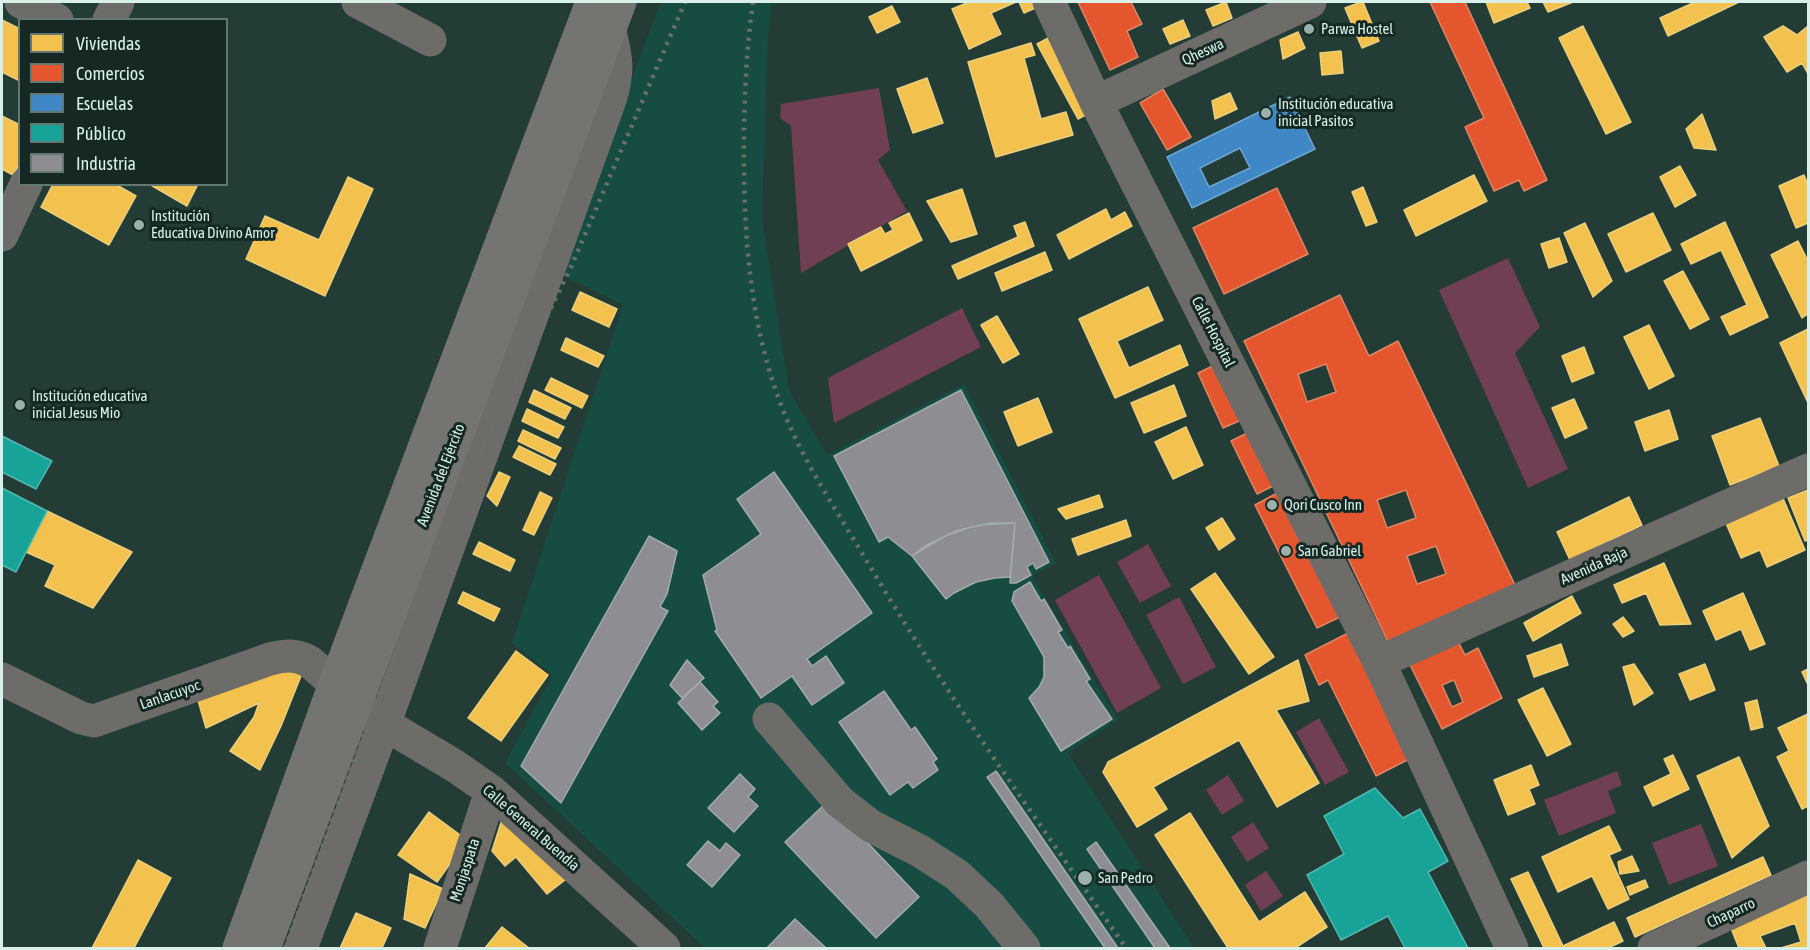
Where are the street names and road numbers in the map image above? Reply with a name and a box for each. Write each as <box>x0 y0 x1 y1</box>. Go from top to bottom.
street label: Qheswa <box>1179 35 1227 69</box>
street label: Calle Hospital <box>1187 293 1239 371</box>
street label: Avenida del Ejército <box>413 421 469 529</box>
street label: Avenida Baja <box>1558 543 1630 589</box>
street label: Lanlacuyoc <box>138 676 202 714</box>
street label: Calle General Buendía <box>479 781 583 875</box>
street label: Monjaspata <box>446 836 484 904</box>
street label: Chaparro <box>1704 894 1758 932</box>

